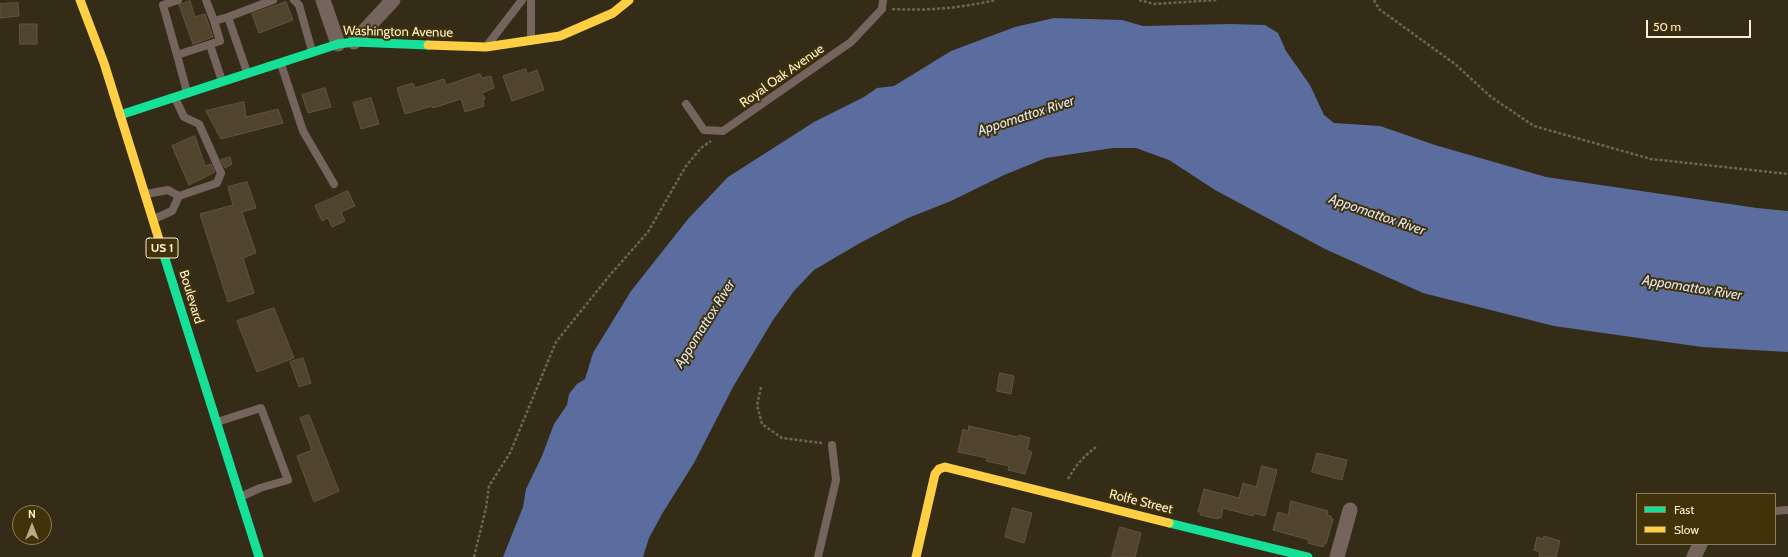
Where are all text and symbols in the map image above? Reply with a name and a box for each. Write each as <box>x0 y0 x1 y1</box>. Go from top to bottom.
scale bar <box>1648 12 1753 38</box>
text: 50 m <box>1653 19 1681 34</box>
street label: Washington Avenue <box>343 23 453 41</box>
street label: Royal Oak Avenue <box>737 41 827 111</box>
water label: Appomattox River <box>976 92 1076 140</box>
water label: Appomattox River <box>1327 191 1427 239</box>
road number: US 1 <box>146 238 178 258</box>
street label: Boulevard <box>175 268 207 326</box>
water label: Appomattox River <box>1641 272 1743 304</box>
water label: Appomattox River <box>671 277 739 371</box>
street label: Rolfe Street <box>1108 487 1174 517</box>
legend <box>1636 493 1776 545</box>
text: Fast <box>1674 502 1694 517</box>
north arrow <box>12 505 52 545</box>
text: N <box>28 507 36 521</box>
text: Slow <box>1674 522 1699 537</box>

